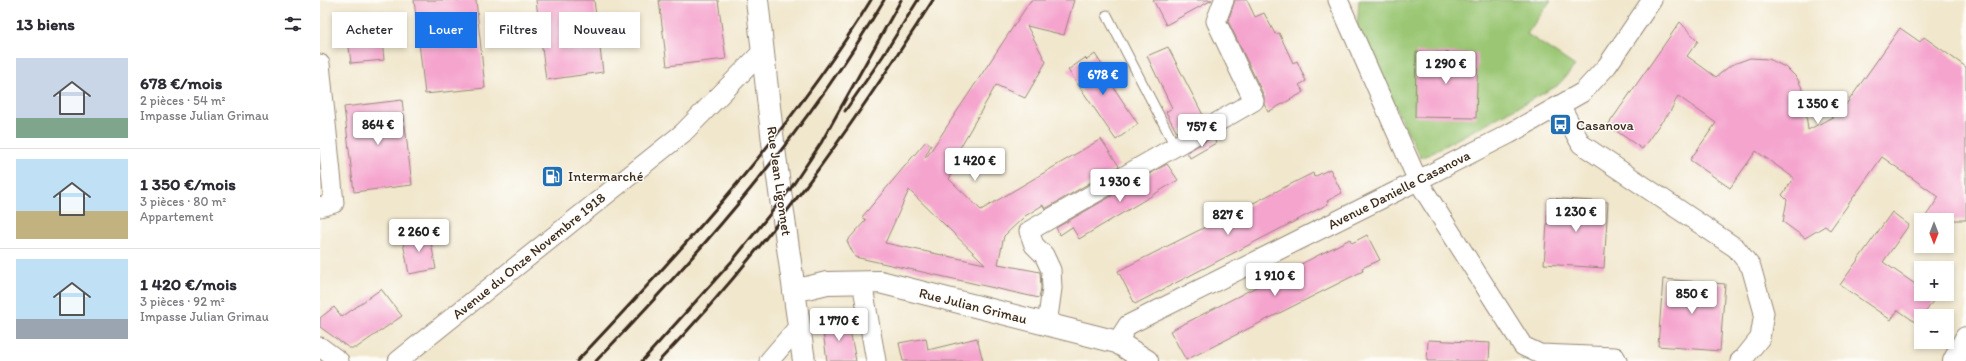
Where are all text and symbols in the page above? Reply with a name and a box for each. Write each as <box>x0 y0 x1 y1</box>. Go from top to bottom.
chip: Acheter <box>332 12 407 48</box>
chip: Louer <box>415 12 477 48</box>
chip: Filtres <box>485 12 551 48</box>
chip: Nouveau <box>559 12 640 48</box>
icon: filters <box>282 13 304 35</box>
text: 13 biens <box>16 14 75 34</box>
pin: 1 290 € <box>1409 51 1483 85</box>
text: 1 290 € <box>1426 56 1466 71</box>
pin: 678 € <box>1075 62 1131 96</box>
text: 678 € <box>1088 67 1118 82</box>
text: 678 €/mois <box>140 73 222 93</box>
icon: home <box>48 74 96 122</box>
pin: 1 350 € <box>1781 91 1855 125</box>
text: 2 pièces · 54 m² <box>140 93 226 108</box>
text: 1 350 € <box>1797 96 1839 111</box>
text: Impasse Julian Grimau <box>140 108 269 123</box>
pin: 864 € <box>350 112 406 146</box>
bus stop icon: Casanova <box>1547 112 1573 138</box>
pin: 757 € <box>1174 114 1230 148</box>
text: 864 € <box>362 117 394 132</box>
place label: Casanova <box>1576 117 1634 134</box>
text: 757 € <box>1187 119 1217 134</box>
street label: Rue Jean Ligonnet <box>763 125 795 237</box>
street label: Avenue Danielle Casanova <box>1325 147 1473 233</box>
pin: 1 420 € <box>938 148 1012 182</box>
text: 1 420 € <box>954 153 996 168</box>
fuel station icon: Intermarché <box>539 163 565 189</box>
place label: Intermarché <box>568 168 644 185</box>
pin: 1 930 € <box>1083 169 1157 203</box>
text: 1 350 €/mois <box>140 174 236 194</box>
text: 1 930 € <box>1099 174 1141 189</box>
icon: home <box>48 175 96 223</box>
street label: Avenue du Onze Novembre 1918 <box>449 189 609 323</box>
text: 3 pièces · 80 m² <box>140 194 226 209</box>
pin: 1 230 € <box>1539 199 1613 233</box>
pin: 827 € <box>1200 202 1256 236</box>
text: 1 230 € <box>1555 204 1597 219</box>
text: 827 € <box>1213 207 1243 222</box>
text: Appartement <box>140 209 214 224</box>
north arrow <box>1914 213 1954 253</box>
map controls <box>1914 213 1954 349</box>
pin: 2 260 € <box>382 219 456 253</box>
text: 2 260 € <box>398 224 440 239</box>
button: + <box>1914 261 1954 301</box>
pin: 1 910 € <box>1238 263 1312 297</box>
text: 1 910 € <box>1255 268 1295 283</box>
text: 1 420 €/mois <box>140 274 237 294</box>
icon: home <box>48 275 96 323</box>
pin: 850 € <box>1664 281 1720 315</box>
street label: Rue Julian Grimau <box>917 284 1029 328</box>
text: 850 € <box>1676 286 1708 301</box>
text: 3 pièces · 92 m² <box>140 294 225 309</box>
pin: 1 770 € <box>802 308 876 342</box>
text: Impasse Julian Grimau <box>140 309 269 324</box>
button: − <box>1914 309 1954 349</box>
text: 1 770 € <box>819 313 859 328</box>

